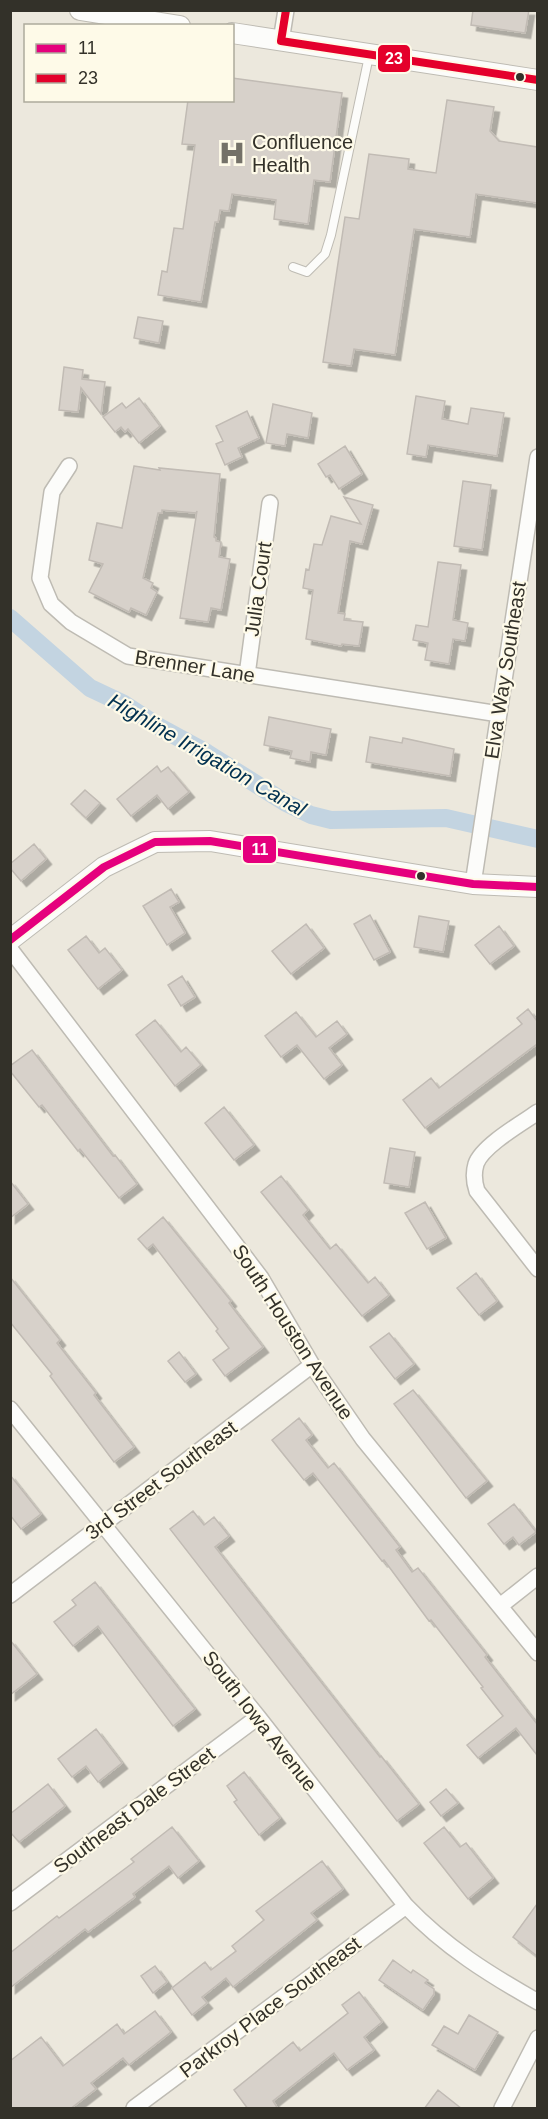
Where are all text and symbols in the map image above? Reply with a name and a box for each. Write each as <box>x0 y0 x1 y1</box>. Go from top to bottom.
legend <box>24 24 234 102</box>
text: 11 <box>78 38 97 58</box>
line badge: 23 <box>377 44 411 73</box>
text: 23 <box>385 50 403 67</box>
text: 23 <box>78 68 98 88</box>
unlabelled marker <box>514 71 526 83</box>
place label: Confluence Health <box>252 131 353 176</box>
hospital icon: Confluence Health <box>217 138 247 168</box>
street label: Julia Court <box>240 540 276 638</box>
street label: Elva Way Southeast <box>480 579 530 760</box>
street label: Brenner Lane <box>133 646 257 686</box>
water label: Highline Irrigation Canal <box>104 689 311 821</box>
line badge: 11 <box>242 835 277 864</box>
text: 11 <box>252 841 269 858</box>
unlabelled marker <box>415 870 427 882</box>
street label: South Houston Avenue <box>228 1240 358 1424</box>
street label: 3rd Street Southeast <box>81 1416 241 1544</box>
street label: South Iowa Avenue <box>198 1646 322 1796</box>
street label: Southeast Dale Street <box>49 1742 219 1878</box>
street label: Parkroy Place Southeast <box>175 1932 365 2082</box>

